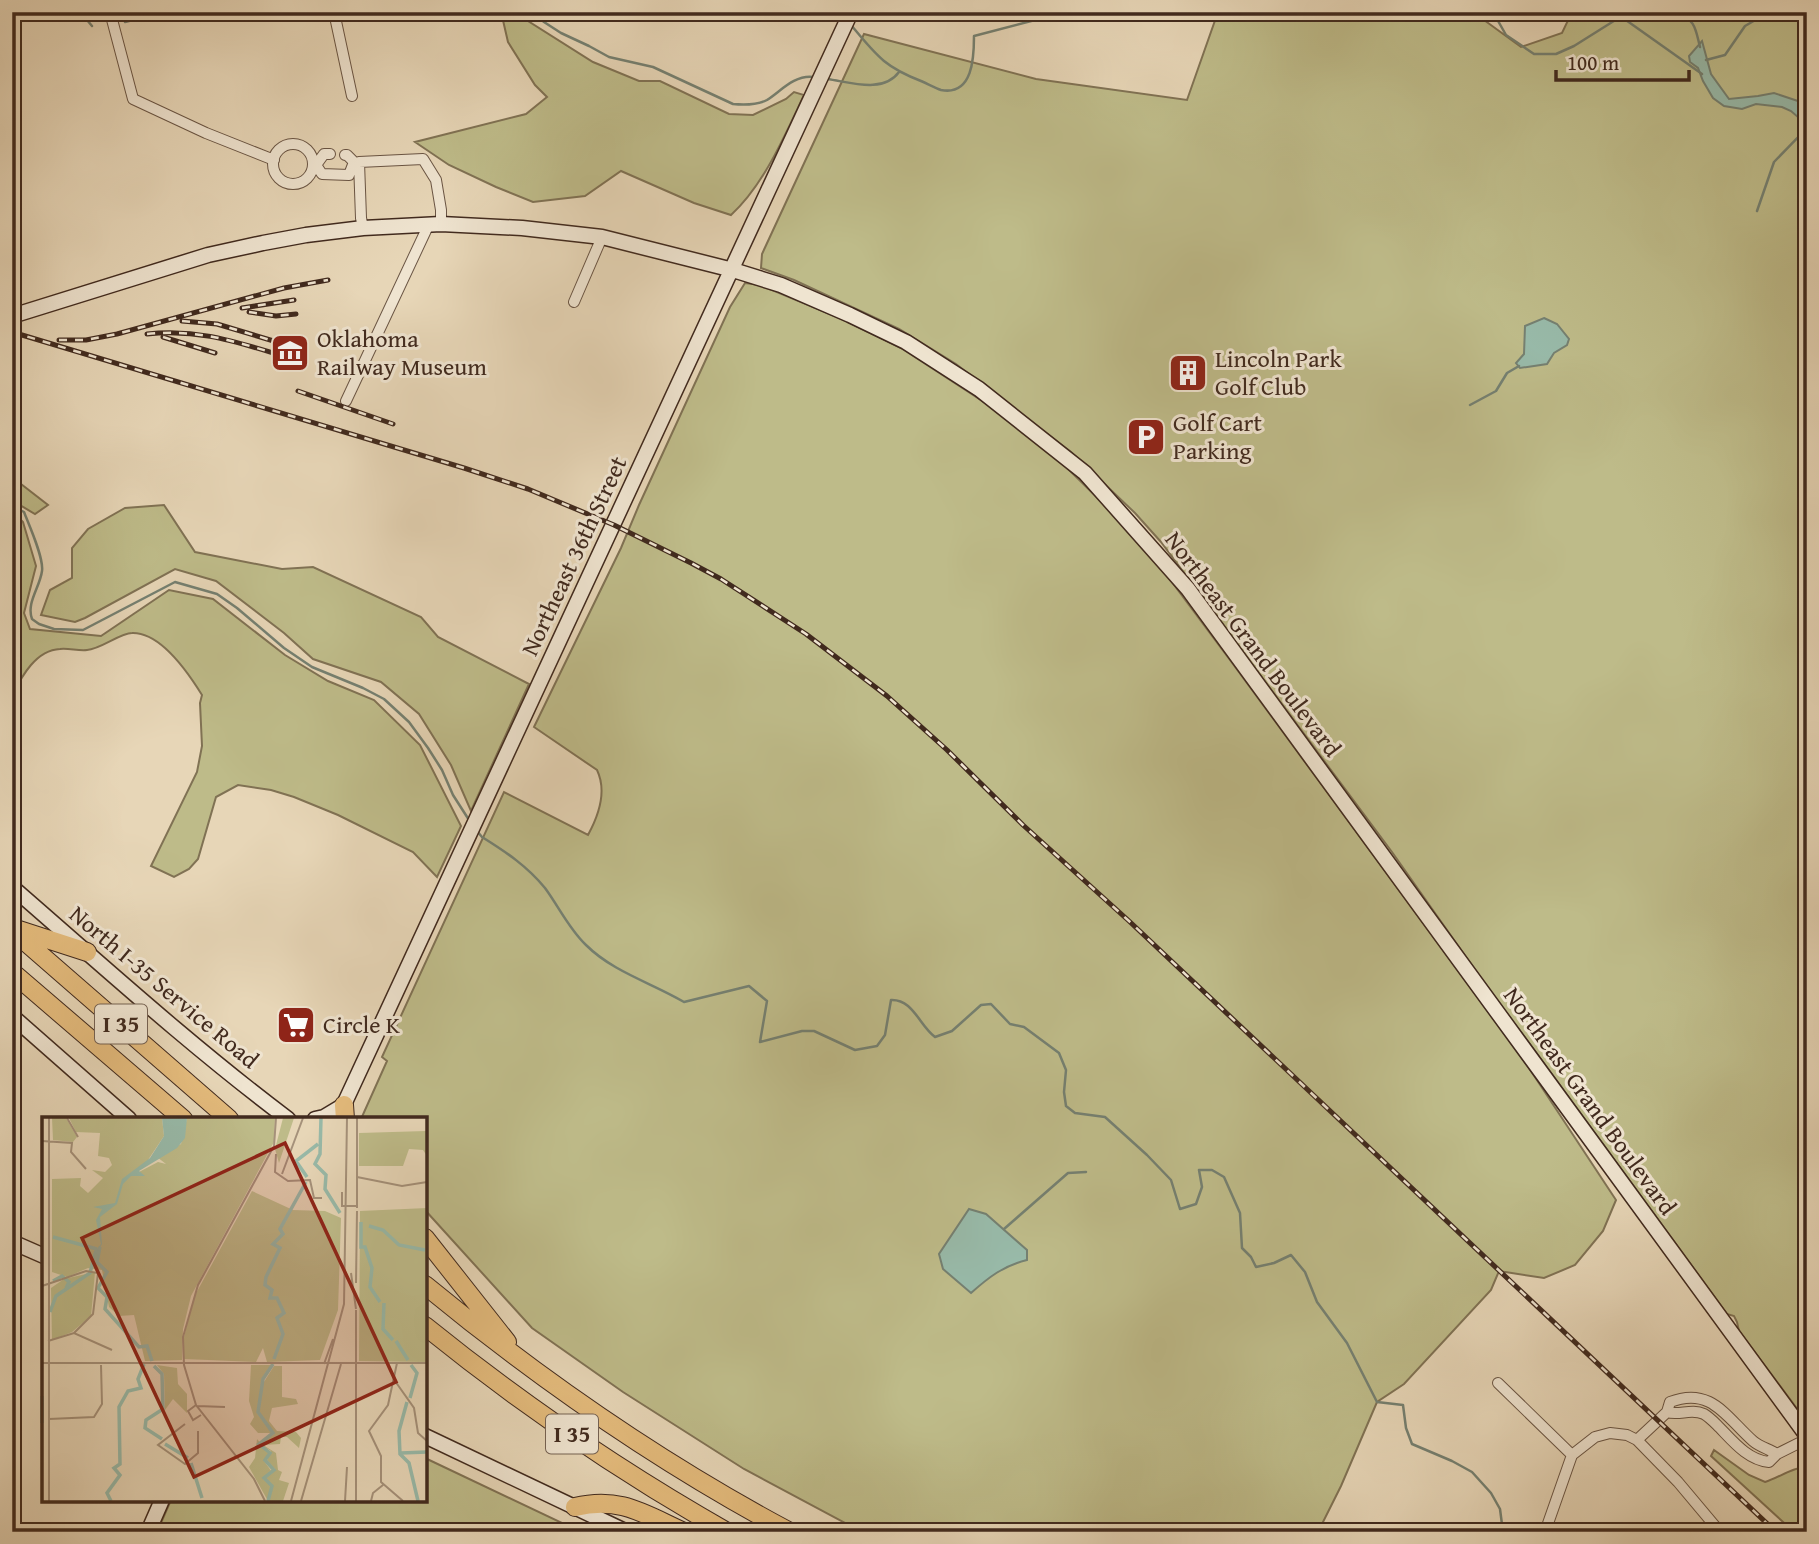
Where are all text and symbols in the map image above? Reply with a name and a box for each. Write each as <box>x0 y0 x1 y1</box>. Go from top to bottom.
scale bar <box>1556 38 1689 82</box>
text: 100 m <box>1567 47 1619 78</box>
place label: Oklahoma Railway Museum <box>317 321 487 384</box>
museum icon: Oklahoma Railway Museum <box>269 332 311 374</box>
place label: Lincoln Park Golf Club <box>1215 341 1342 404</box>
building icon: Lincoln Park Golf Club <box>1167 352 1209 394</box>
place label: Golf Cart Parking <box>1173 405 1262 468</box>
parking icon: Golf Cart Parking <box>1125 416 1167 458</box>
street label: Northeast 36th Street <box>512 450 635 661</box>
street label: Northeast Grand Boulevard <box>1157 524 1350 764</box>
street label: North I-35 Service Road <box>62 897 267 1077</box>
street label: Northeast Grand Boulevard <box>1496 979 1685 1222</box>
road number: I 35 <box>95 1004 147 1044</box>
supermarket icon: Circle K <box>275 1004 317 1046</box>
place label: Circle K <box>323 1007 401 1042</box>
inset map <box>42 1117 427 1502</box>
road number: I 35 <box>546 1414 598 1454</box>

